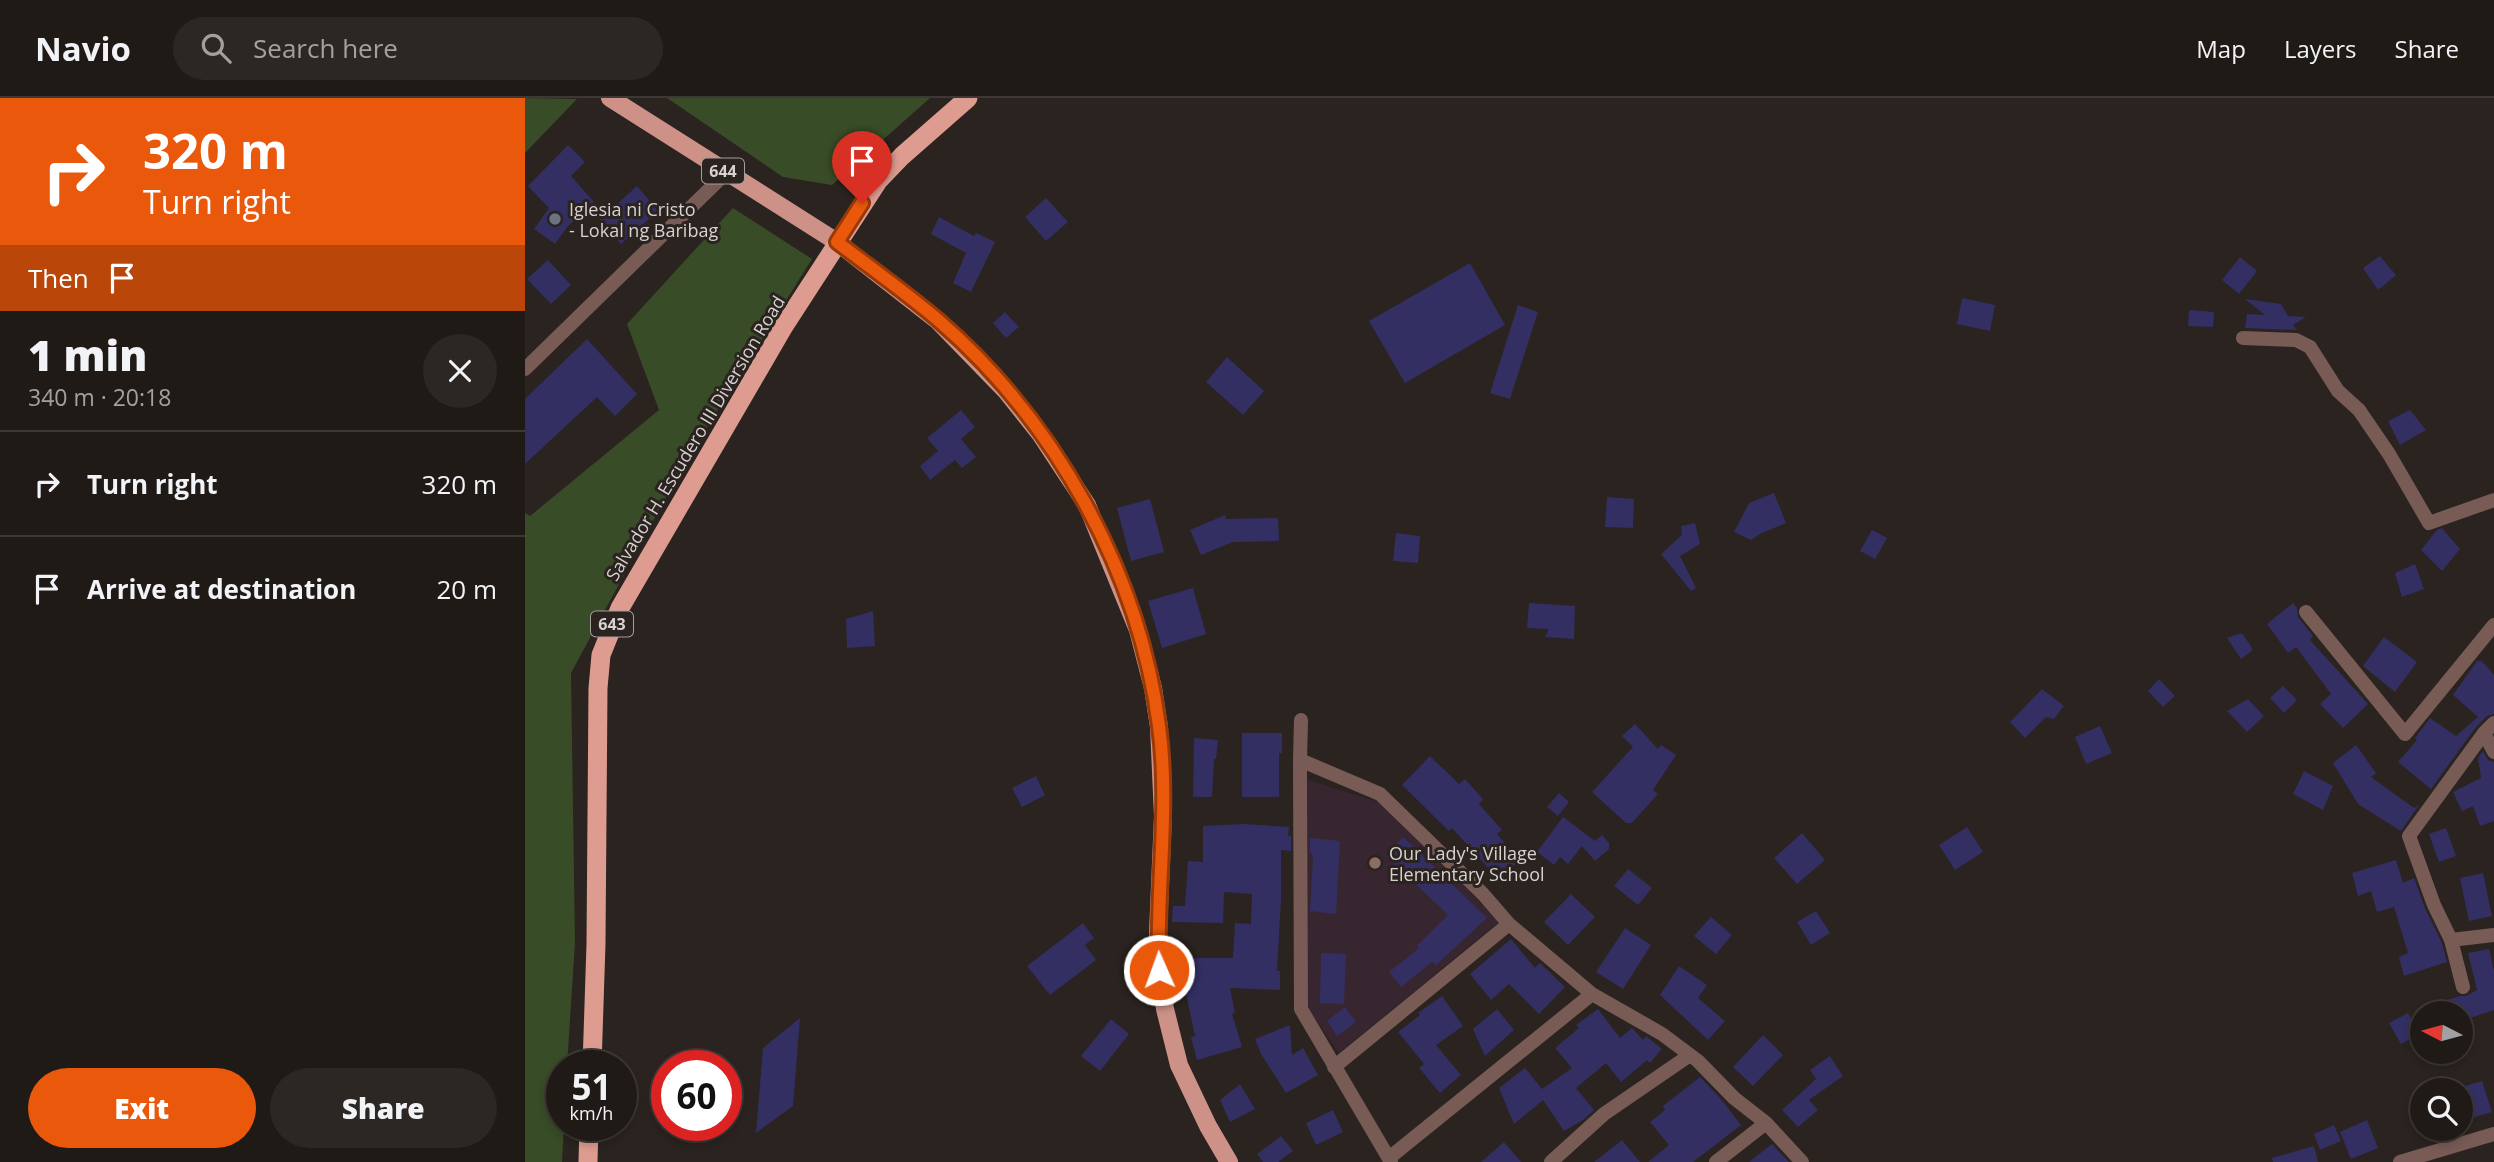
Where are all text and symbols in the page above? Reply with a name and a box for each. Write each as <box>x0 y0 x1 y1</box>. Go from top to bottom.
search box <box>173 17 663 80</box>
text: Navio <box>35 26 131 71</box>
icon: search <box>197 29 235 67</box>
text: Search here <box>253 30 398 66</box>
text: Map <box>2196 32 2246 65</box>
text: Layers <box>2284 32 2357 65</box>
text: Share <box>2395 32 2459 65</box>
text: 320 m <box>143 117 288 183</box>
icon: right <box>28 126 119 217</box>
pin <box>832 131 892 203</box>
icon: arrive <box>843 142 881 180</box>
road number: 644 <box>702 158 744 184</box>
text: Turn right <box>143 180 291 223</box>
place label: Iglesia ni Cristo - Lokal ng Baribag <box>569 197 718 242</box>
marker: Iglesia ni Cristo - Lokal ng Baribag <box>547 211 563 227</box>
icon: arrive <box>103 259 141 297</box>
text: Then <box>28 260 89 296</box>
street label: Salvador H. Escudero III Diversion Road <box>600 291 790 585</box>
text: 1 min <box>28 326 147 383</box>
button: close <box>423 334 497 408</box>
text: 340 m · 20:18 <box>28 381 171 413</box>
icon: right <box>28 465 66 503</box>
text: Turn right <box>87 466 218 502</box>
text: 320 m <box>422 466 497 502</box>
icon: arrive <box>28 570 66 608</box>
text: Arrive at destination <box>87 571 356 607</box>
text: 20 m <box>436 571 497 607</box>
road number: 643 <box>591 611 633 636</box>
place label: Our Lady's Village Elementary School <box>1389 841 1545 886</box>
marker: Our Lady's Village Elementary School <box>1367 855 1383 871</box>
position arrow <box>1122 933 1196 1007</box>
north arrow <box>2410 1001 2473 1064</box>
map controls <box>2410 1001 2473 1141</box>
speed limit sign: 60 <box>651 1050 742 1141</box>
text: 51 <box>571 1063 612 1110</box>
button: Exit <box>28 1068 256 1148</box>
button: Share <box>270 1068 497 1148</box>
button: search <box>2410 1078 2473 1141</box>
text: km/h <box>570 1101 613 1125</box>

